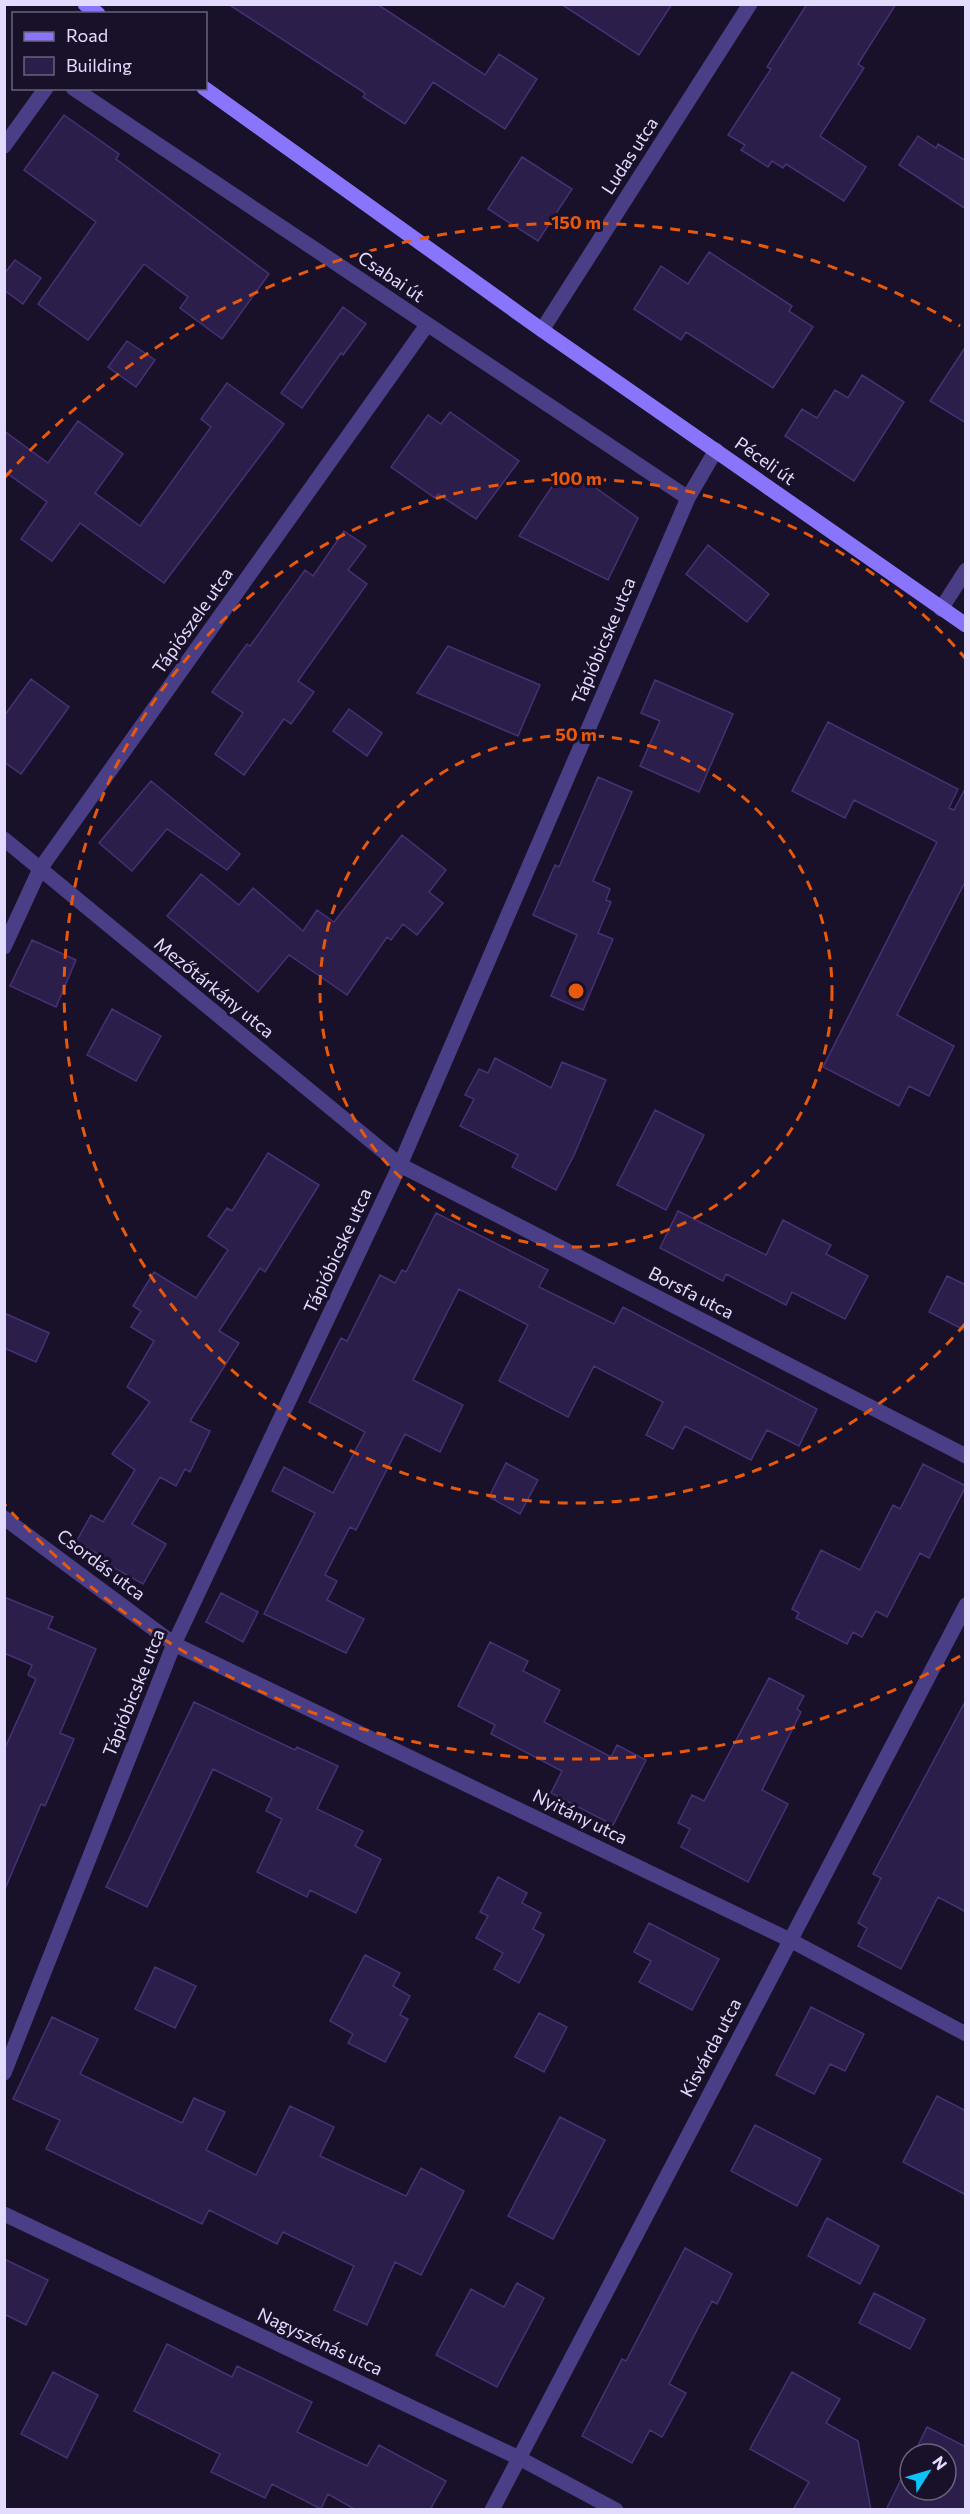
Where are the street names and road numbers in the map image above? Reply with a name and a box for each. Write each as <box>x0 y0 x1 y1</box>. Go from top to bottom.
street label: Ludas utca <box>596 113 662 198</box>
street label: Csabai út <box>354 246 429 306</box>
street label: Péceli út <box>731 431 800 489</box>
street label: Tápiószele utca <box>147 563 237 678</box>
street label: Tápióbicske utca <box>566 574 640 707</box>
street label: Mezőtárkány utca <box>150 932 279 1042</box>
street label: Tápióbicske utca <box>298 1184 376 1317</box>
street label: Borsfa utca <box>645 1261 738 1323</box>
street label: Csordás utca <box>53 1524 150 1605</box>
street label: Tápióbicske utca <box>97 1626 169 1760</box>
street label: Nyitány utca <box>529 1784 631 1849</box>
street label: Kisvárda utca <box>675 1994 745 2101</box>
street label: Nagyszénás utca <box>254 2302 386 2380</box>

